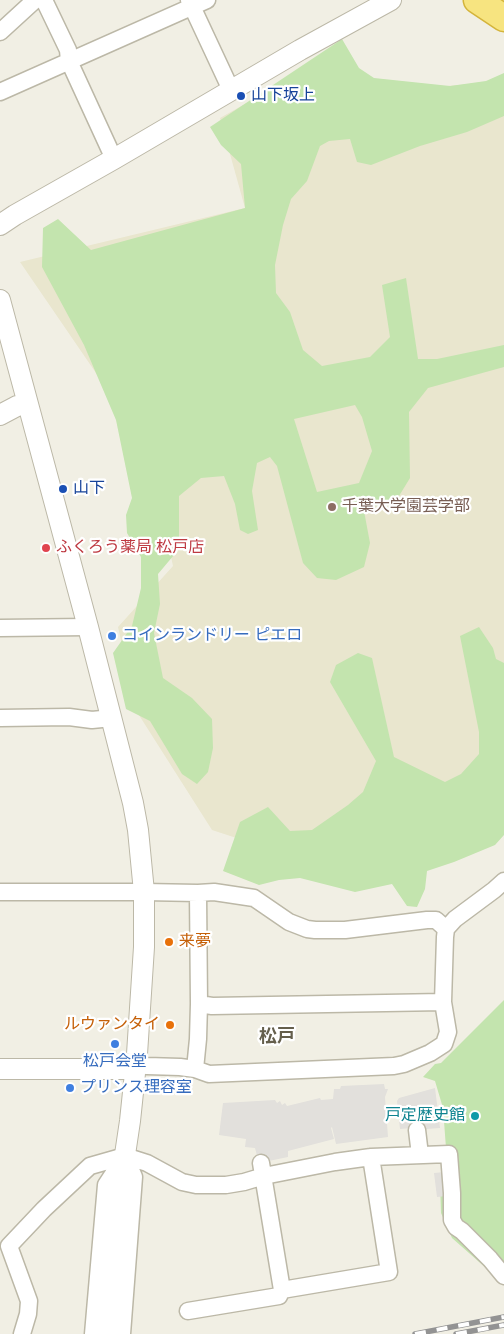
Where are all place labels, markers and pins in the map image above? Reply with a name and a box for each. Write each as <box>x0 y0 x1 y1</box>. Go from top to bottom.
place label: 山下坂上 <box>251 86 315 106</box>
marker: 山下坂上 <box>235 90 247 102</box>
place label: 山下 <box>73 479 105 499</box>
marker: 山下 <box>57 483 69 495</box>
place label: 千葉大学園芸学部 <box>342 497 470 517</box>
marker: 千葉大学園芸学部 <box>326 501 338 513</box>
place label: ふくろう薬局 松戸店 <box>56 538 204 558</box>
marker: ふくろう薬局 松戸店 <box>40 542 52 554</box>
place label: コインランドリー ピエロ <box>122 626 302 646</box>
marker: コインランドリー ピエロ <box>106 630 118 642</box>
place label: 来夢 <box>179 932 211 952</box>
marker: 来夢 <box>163 936 175 948</box>
place label: ルウァンタイ <box>64 1015 160 1035</box>
marker: ルウァンタイ <box>164 1019 176 1031</box>
marker: 松戸会堂 <box>109 1038 121 1050</box>
place label: 松戸会堂 <box>83 1052 147 1072</box>
place label: プリンス理容室 <box>80 1078 192 1098</box>
marker: プリンス理容室 <box>64 1082 76 1094</box>
place label: 戸定歴史館 <box>385 1106 465 1126</box>
marker: 戸定歴史館 <box>469 1110 481 1122</box>

